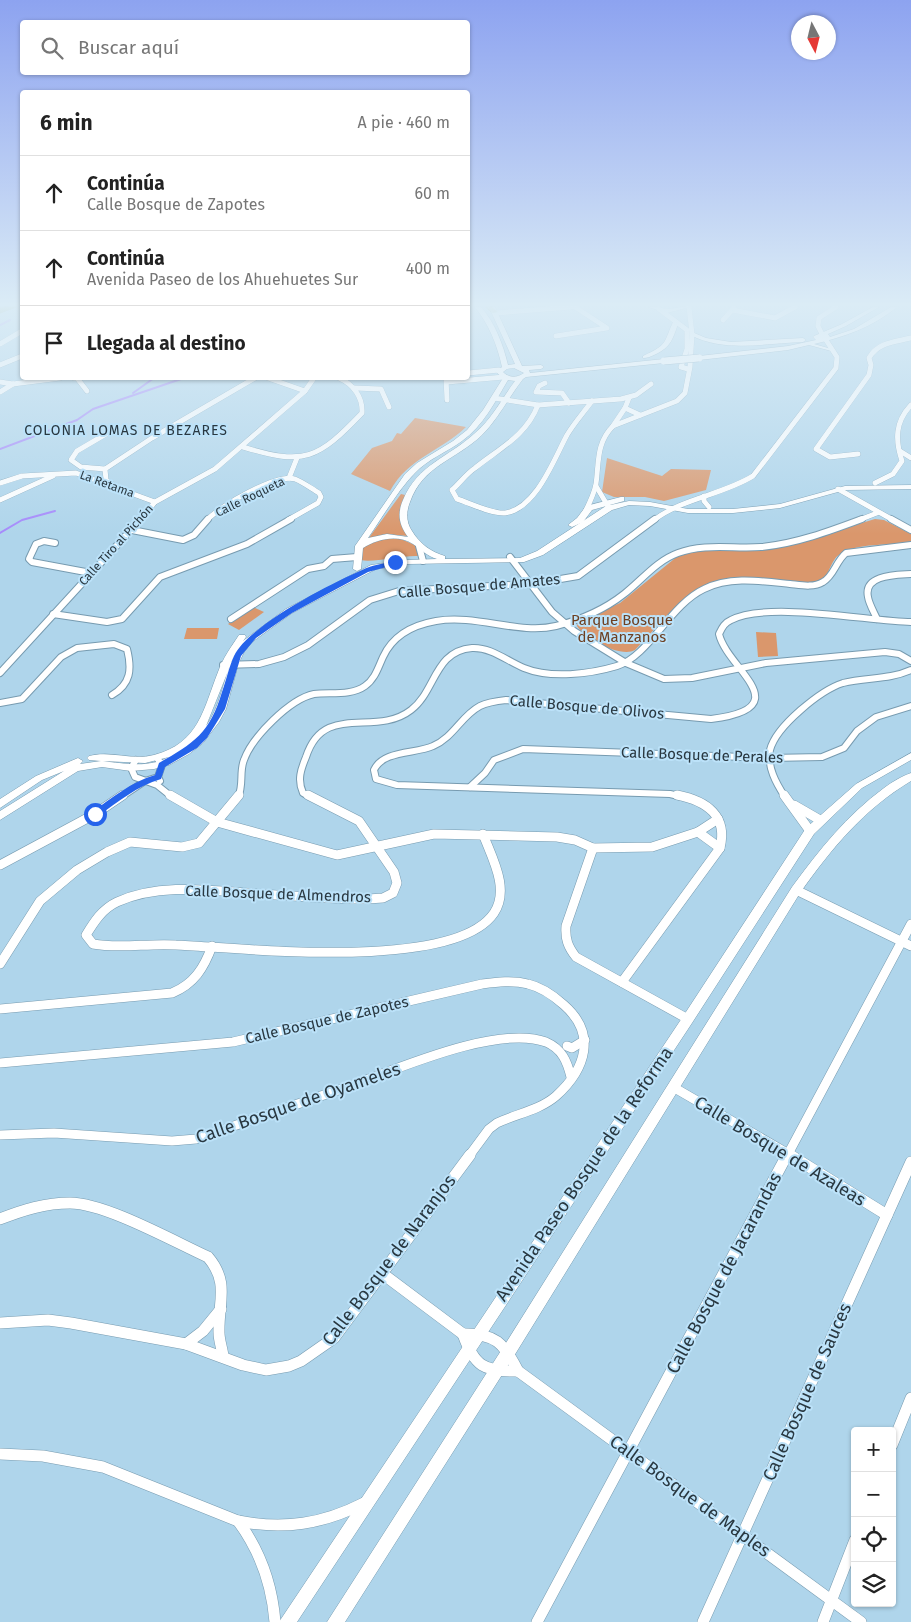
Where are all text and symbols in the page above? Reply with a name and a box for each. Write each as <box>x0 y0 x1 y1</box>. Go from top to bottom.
north arrow <box>791 15 836 60</box>
search box <box>20 20 470 75</box>
icon: search <box>38 34 66 62</box>
text: Buscar aquí <box>78 36 179 59</box>
text: 6 min <box>40 110 93 136</box>
text: A pie · 460 m <box>358 113 450 132</box>
text: Continúa <box>87 172 165 195</box>
icon: ahead <box>40 179 68 207</box>
text: 60 m <box>415 184 450 203</box>
text: Calle Bosque de Zapotes <box>87 195 265 214</box>
text: Continúa <box>87 247 165 270</box>
icon: ahead <box>40 254 68 282</box>
text: 400 m <box>406 259 450 278</box>
text: Avenida Paseo de los Ahuehuetes Sur <box>87 270 358 289</box>
icon: arrive <box>40 329 68 357</box>
text: Llegada al destino <box>87 332 246 355</box>
district label: COLONIA LOMAS DE BEZARES <box>24 422 228 439</box>
street label: La Retama <box>78 468 136 500</box>
street label: Calle Roqueta <box>213 474 287 520</box>
street label: Calle Tiro al Pichón <box>76 502 156 588</box>
route end <box>384 551 407 574</box>
street label: Calle Bosque de Amates <box>397 570 561 602</box>
park label: Parque Bosque de Manzanos <box>571 611 673 646</box>
street label: Calle Bosque de Olivos <box>509 691 665 723</box>
street label: Calle Bosque de Perales <box>621 743 783 767</box>
route start <box>84 803 107 826</box>
street label: Calle Bosque de Almendros <box>185 882 371 906</box>
street label: Calle Bosque de Zapotes <box>244 992 410 1048</box>
street label: Avenida Paseo Bosque de la Reforma <box>490 1043 678 1305</box>
street label: Calle Bosque de Oyameles <box>193 1058 403 1148</box>
street label: Calle Bosque de Azaleas <box>690 1091 870 1211</box>
street label: Calle Bosque de Jacarandas <box>662 1169 786 1377</box>
street label: Calle Bosque de Naranjos <box>318 1170 460 1350</box>
street label: Calle Bosque de Sauces <box>758 1300 856 1484</box>
map controls <box>851 1427 896 1607</box>
button: + <box>851 1427 896 1472</box>
street label: Calle Bosque de Maples <box>605 1430 775 1562</box>
button: − <box>851 1472 896 1517</box>
button: locate <box>851 1517 896 1562</box>
button: layers <box>851 1562 896 1607</box>

